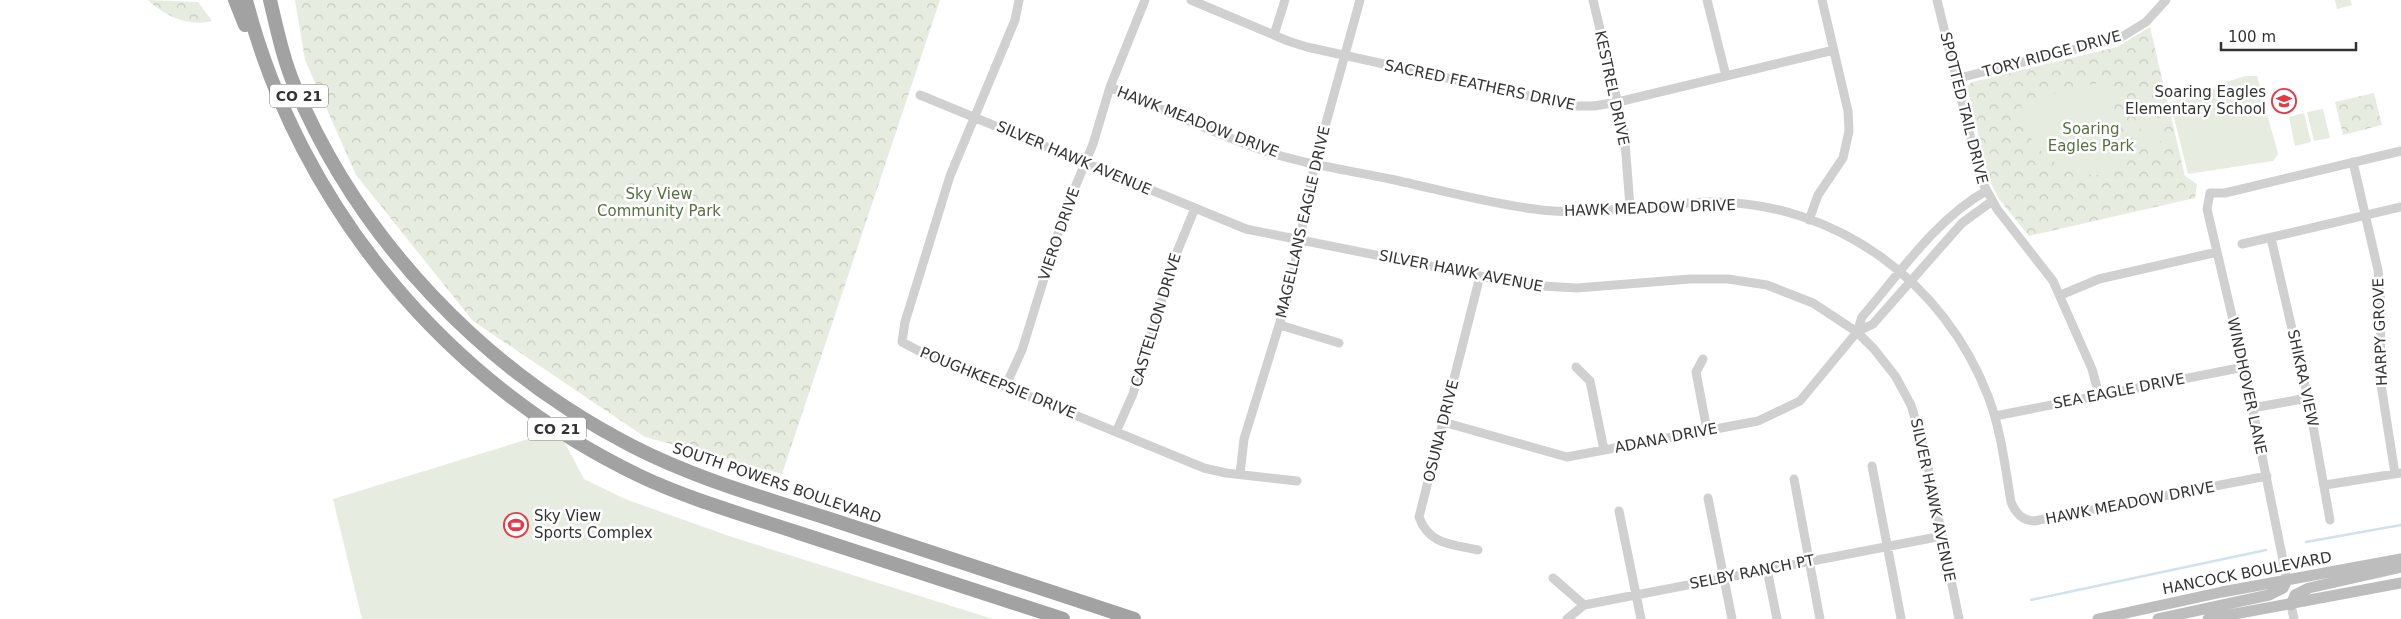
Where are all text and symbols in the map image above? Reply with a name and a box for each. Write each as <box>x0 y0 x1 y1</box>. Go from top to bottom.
scale bar <box>2221 20 2356 52</box>
street label: TORY RIDGE DRIVE <box>1980 27 2123 81</box>
text: 100 m <box>2228 28 2276 46</box>
street label: KESTREL DRIVE <box>1591 29 1633 147</box>
street label: SPOTTED TAIL DRIVE <box>1936 30 1992 186</box>
street label: SACRED FEATHERS DRIVE <box>1383 56 1577 114</box>
street label: HAWK MEADOW DRIVE <box>1115 83 1281 161</box>
place label: Soaring Eagles Elementary School <box>2125 83 2266 118</box>
road number: CO 21 <box>270 84 328 108</box>
school or university icon: Soaring Eagles Elementary School <box>2271 88 2297 114</box>
street label: SILVER HAWK AVENUE <box>994 117 1154 199</box>
park label: Soaring Eagles Park <box>2048 120 2135 155</box>
street label: MAGELLANS EAGLE DRIVE <box>1272 124 1334 320</box>
park label: Sky View Community Park <box>597 185 721 220</box>
street label: VIERO DRIVE <box>1035 185 1083 283</box>
street label: HAWK MEADOW DRIVE <box>1564 196 1736 220</box>
street label: SILVER HAWK AVENUE <box>1378 246 1544 296</box>
street label: CASTELLON DRIVE <box>1127 251 1185 389</box>
street label: HARPY GROVE <box>2369 278 2391 386</box>
street label: WINDHOVER LANE <box>2224 316 2270 456</box>
street label: SHIKRA VIEW <box>2284 328 2322 428</box>
street label: POUGHKEEPSIE DRIVE <box>917 343 1079 423</box>
street label: SEA EAGLE DRIVE <box>2052 369 2186 413</box>
street label: OSUNA DRIVE <box>1420 378 1462 484</box>
street label: SILVER HAWK AVENUE <box>1907 417 1959 583</box>
road number: CO 21 <box>528 418 586 440</box>
street label: ADANA DRIVE <box>1613 419 1719 457</box>
street label: SOUTH POWERS BOULEVARD <box>670 439 884 527</box>
street label: HAWK MEADOW DRIVE <box>2044 478 2216 528</box>
place label: Sky View Sports Complex <box>534 507 653 542</box>
sports icon: Sky View Sports Complex <box>503 512 529 538</box>
street label: HANCOCK BOULEVARD <box>2161 548 2333 598</box>
street label: SELBY RANCH PT <box>1688 551 1817 593</box>

